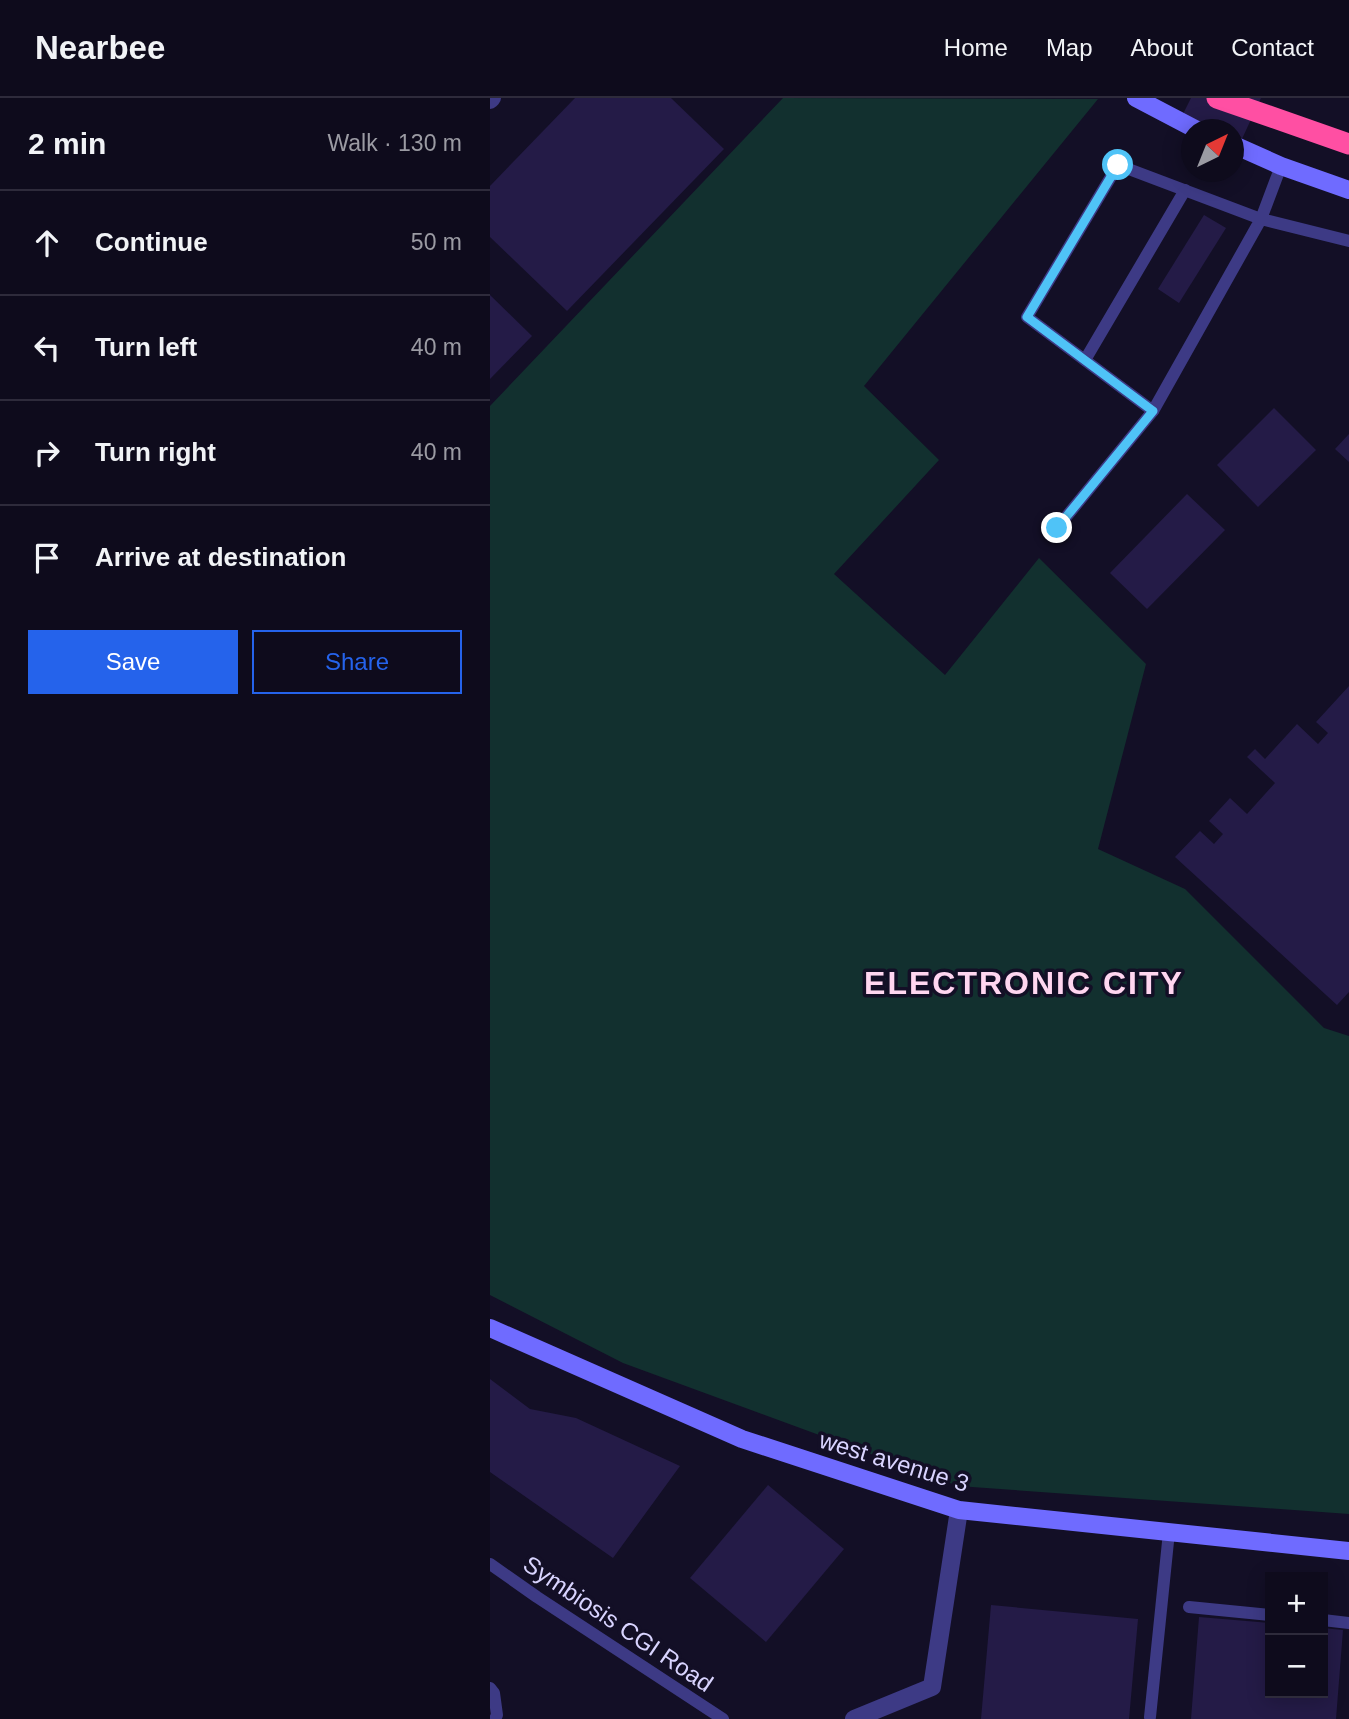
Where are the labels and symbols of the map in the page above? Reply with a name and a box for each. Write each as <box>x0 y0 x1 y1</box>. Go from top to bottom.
north arrow <box>1181 119 1244 182</box>
route start <box>1102 149 1133 180</box>
route end <box>1041 512 1072 543</box>
district label: ELECTRONIC CITY <box>864 965 1184 1001</box>
street label: west avenue 3 <box>815 1426 972 1497</box>
street label: Symbiosis CGI Road <box>518 1550 718 1697</box>

